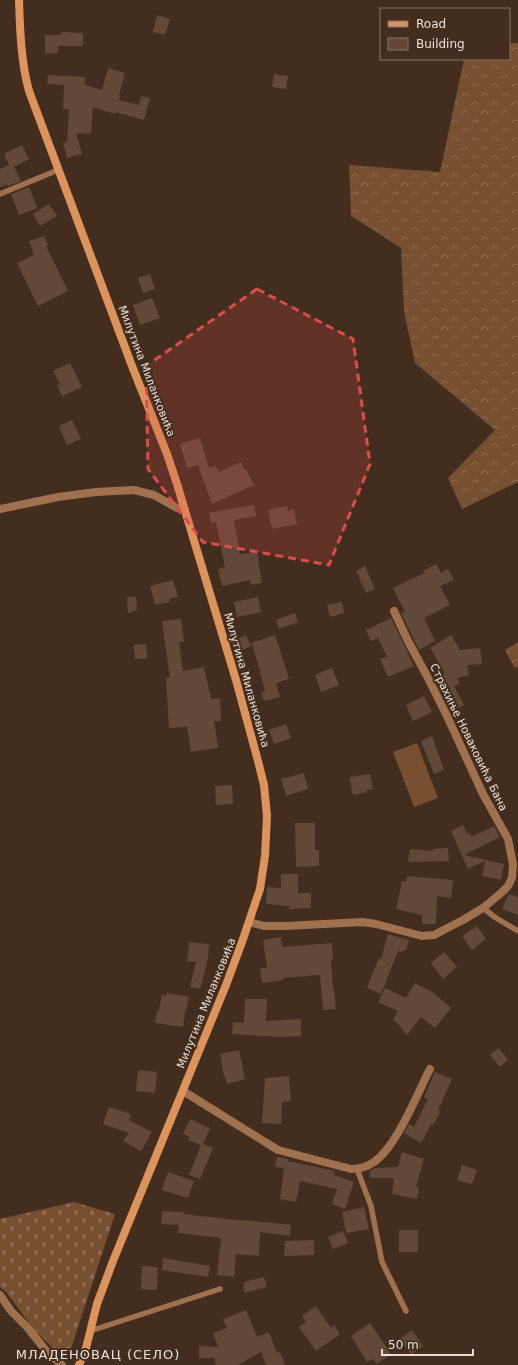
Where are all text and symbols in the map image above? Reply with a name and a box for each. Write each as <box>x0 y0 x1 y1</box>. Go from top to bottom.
legend <box>380 8 510 60</box>
text: Road <box>416 17 446 31</box>
text: Building <box>416 37 465 51</box>
street label: Милутина Миланковића <box>115 304 178 439</box>
street label: Милутина Миланковића <box>221 611 272 749</box>
street label: Страхиње Новаковића Бана <box>427 661 510 813</box>
street label: Милутина Миланковића <box>174 936 239 1070</box>
scale bar <box>382 1331 473 1357</box>
text: 50 m <box>388 1338 419 1352</box>
district label: МЛАДЕНОВАЦ (СЕЛО) <box>16 1347 180 1362</box>

